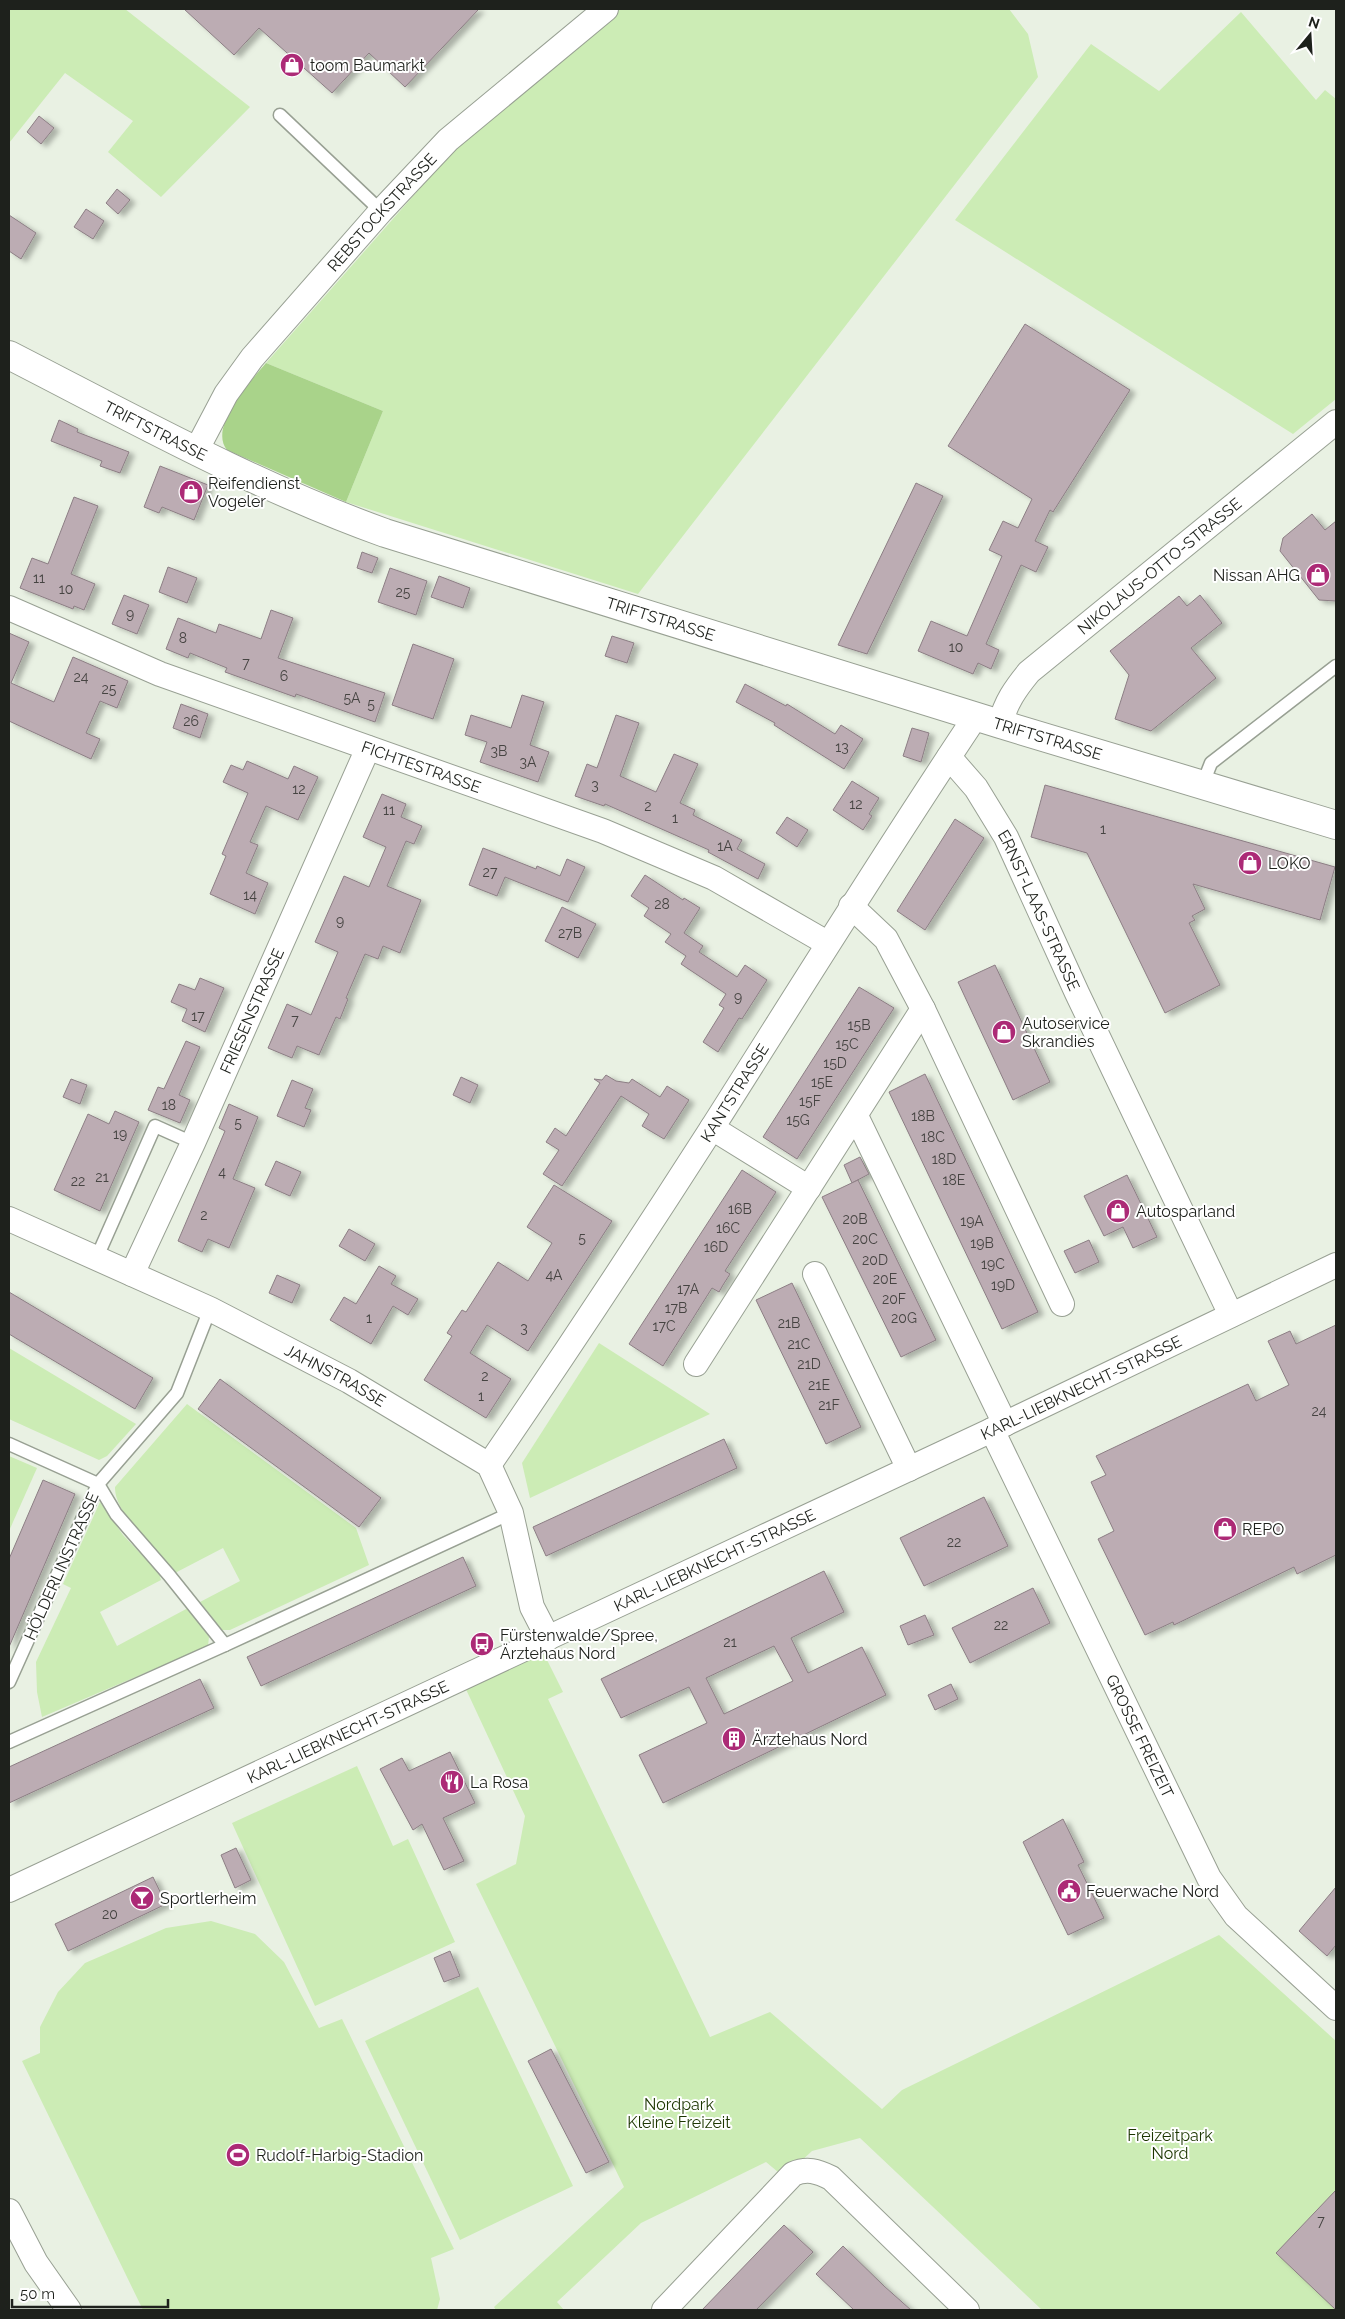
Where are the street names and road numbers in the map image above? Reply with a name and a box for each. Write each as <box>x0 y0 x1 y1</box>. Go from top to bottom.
street label: REBSTOCKSTRASSE <box>324 149 441 275</box>
street label: TRIFTSTRASSE <box>101 397 210 465</box>
street label: NIKOLAUS-OTTO-STRASSE <box>1074 494 1245 639</box>
street label: TRIFTSTRASSE <box>604 593 718 645</box>
street label: TRIFTSTRASSE <box>990 713 1105 764</box>
street label: FICHTESTRASSE <box>359 737 484 797</box>
street label: ERNST-LAAS-STRASSE <box>994 826 1084 994</box>
street label: FRIESENSTRASSE <box>216 945 288 1077</box>
street label: KANTSTRASSE <box>697 1040 773 1146</box>
street label: KARL-LIEBKNECHT-STRASSE <box>978 1331 1185 1444</box>
street label: JAHNSTRASSE <box>281 1340 389 1411</box>
street label: HÖLDERLINSTRASSE <box>19 1489 103 1643</box>
street label: KARL-LIEBKNECHT-STRASSE <box>611 1505 819 1616</box>
street label: GROSSE FREIZEIT <box>1102 1672 1178 1801</box>
street label: KARL-LIEBKNECHT-STRASSE <box>244 1676 452 1787</box>

